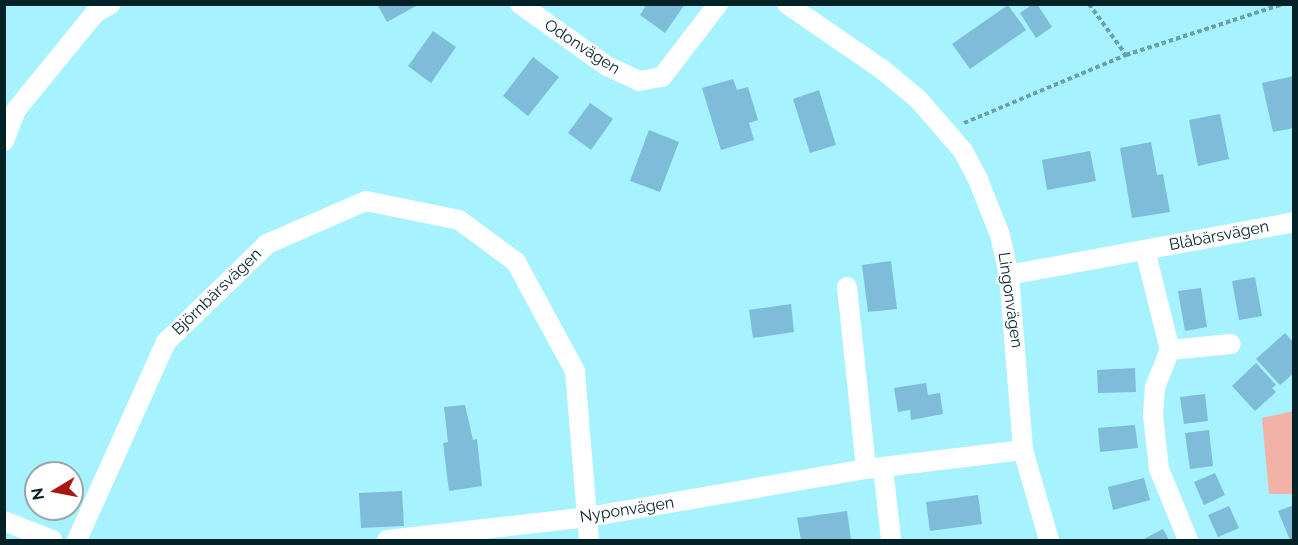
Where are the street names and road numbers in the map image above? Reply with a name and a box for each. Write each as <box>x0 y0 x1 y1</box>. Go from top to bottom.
street label: Odonvägen <box>541 15 623 79</box>
street label: Blåbärsvägen <box>1168 217 1270 255</box>
street label: Björnbärsvägen <box>169 245 265 339</box>
street label: Lingonvägen <box>994 251 1026 349</box>
street label: Nyponvägen <box>578 493 676 527</box>

